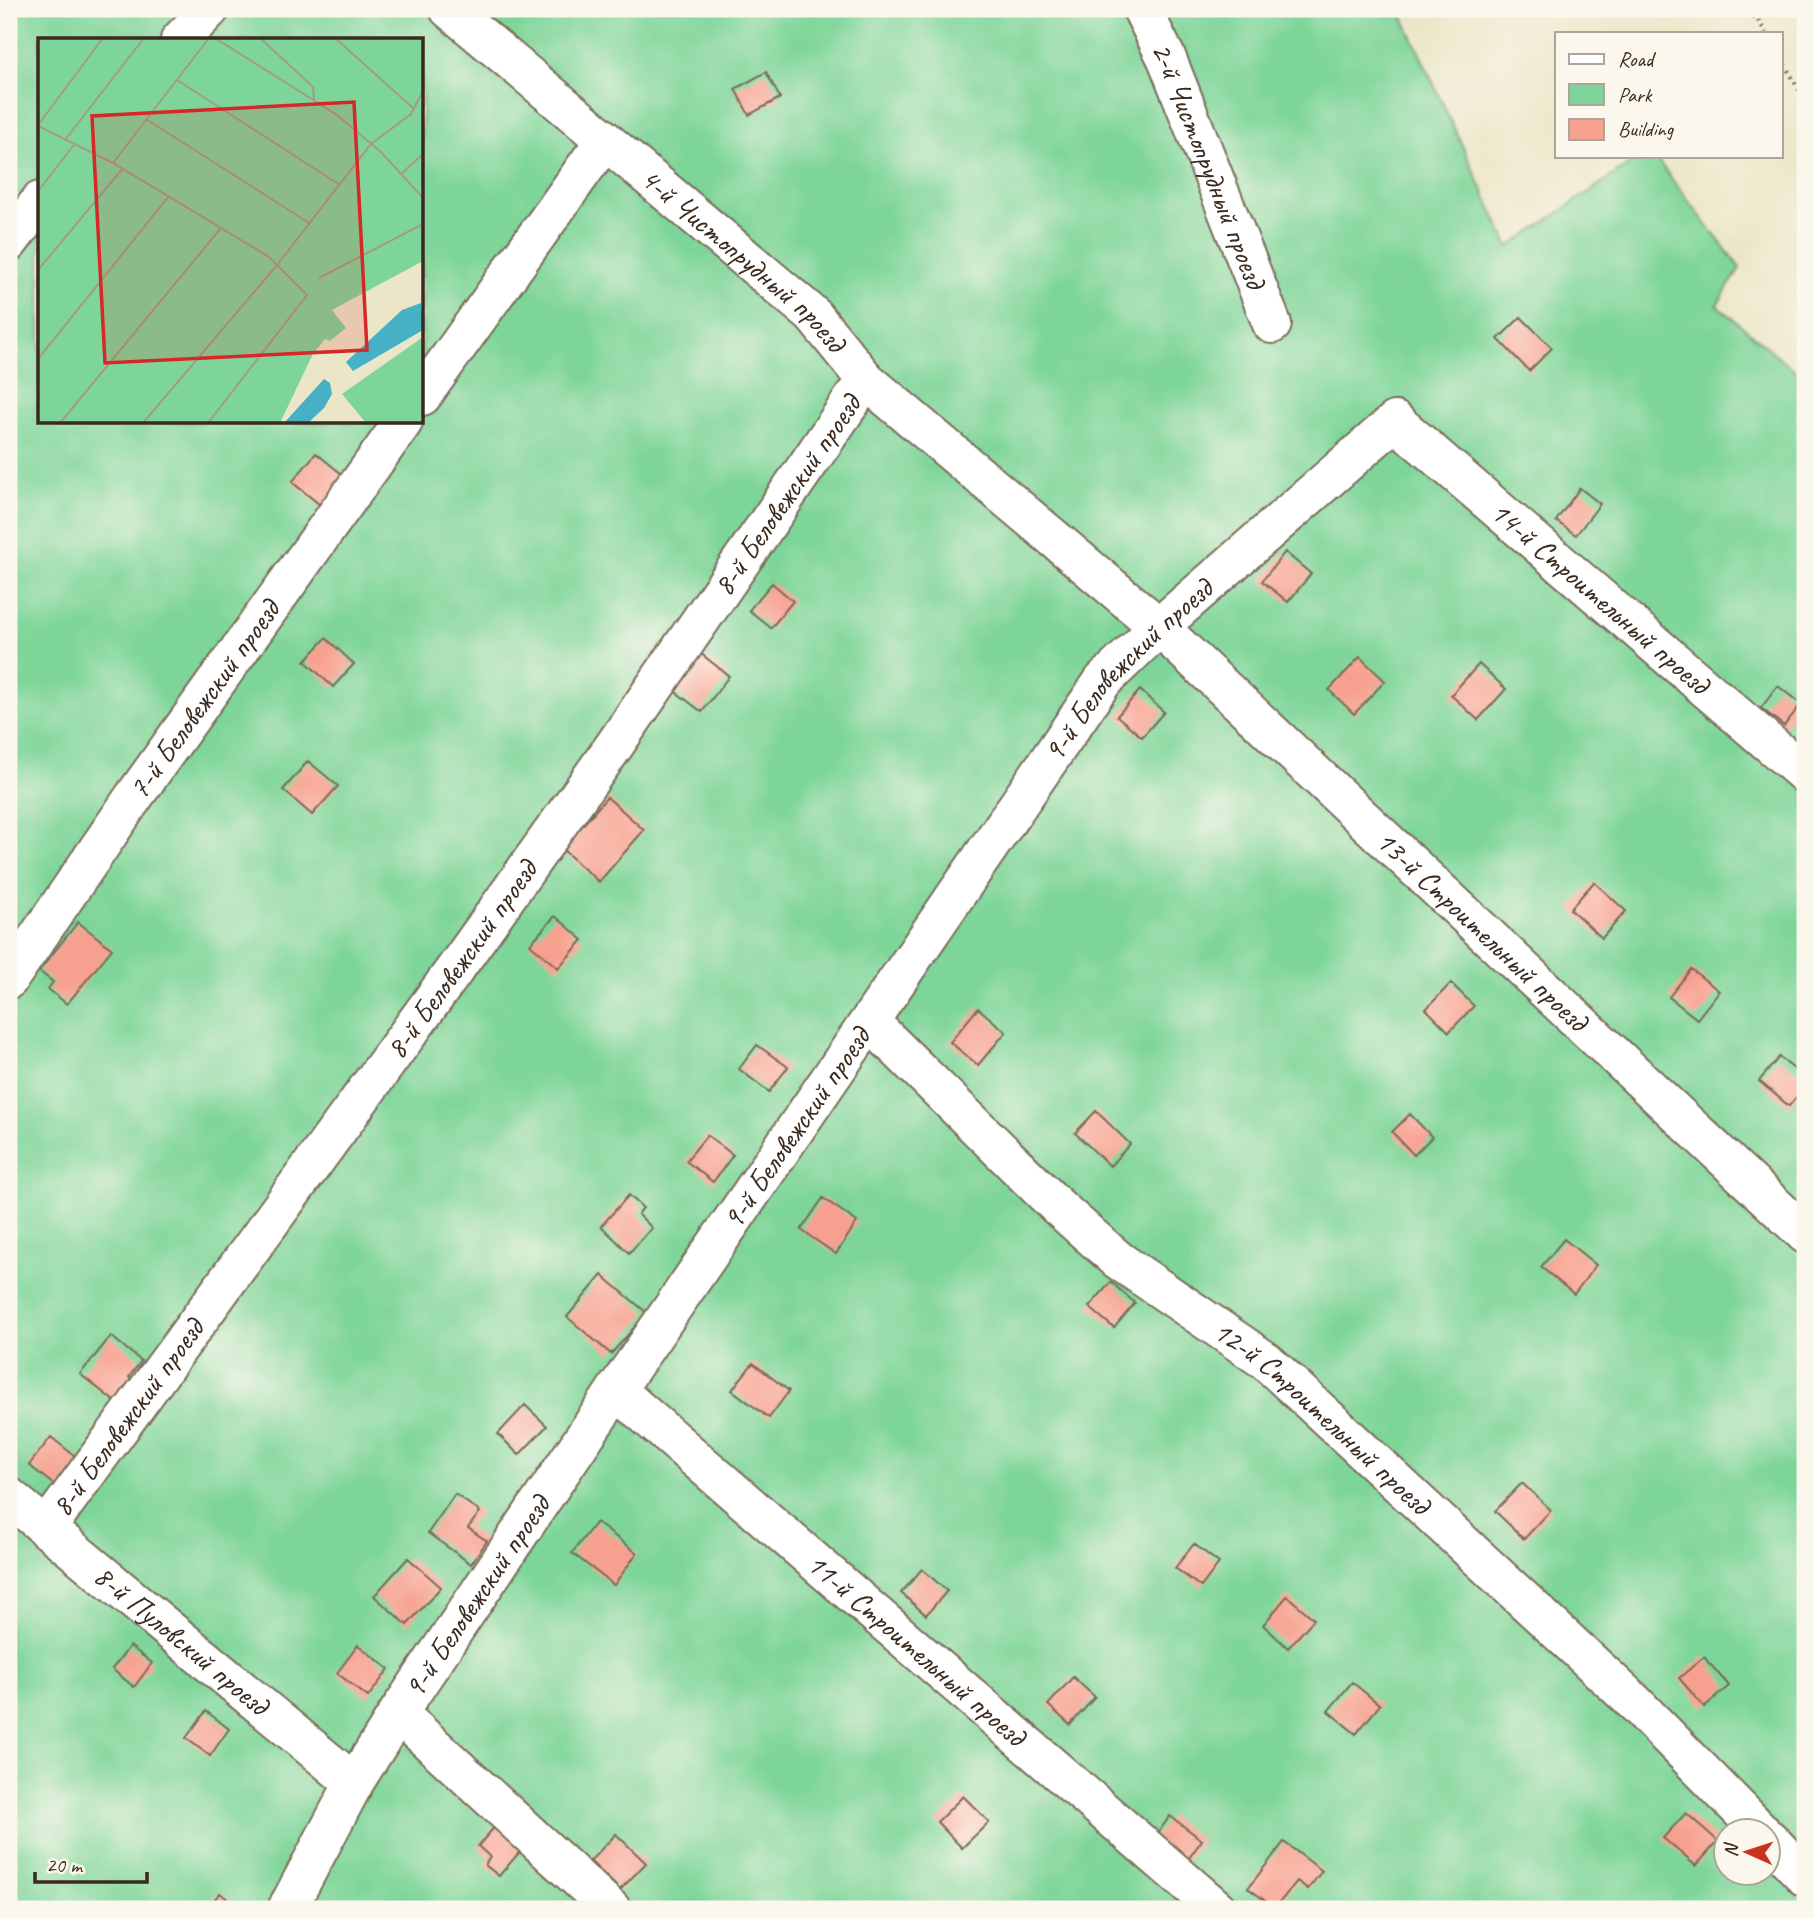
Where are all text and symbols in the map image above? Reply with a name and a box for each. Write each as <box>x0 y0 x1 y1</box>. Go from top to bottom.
legend <box>1555 32 1783 158</box>
street label: 2-й Чистопрудный проезд <box>1143 36 1276 296</box>
inset map <box>38 38 424 424</box>
text: Road <box>1618 46 1657 72</box>
text: Park <box>1618 82 1653 108</box>
text: Building <box>1618 116 1675 142</box>
street label: 4-й Чистопрудный проезд <box>633 159 856 362</box>
street label: 8-й Беловежский проезд <box>704 385 871 603</box>
street label: 14-й Строительный проезд <box>1483 493 1719 704</box>
street label: 9-й Беловежский проезд <box>1035 569 1222 768</box>
street label: 7-й Беловежский проезд <box>120 591 289 806</box>
street label: 13-й Строительный проезд <box>1368 822 1598 1041</box>
street label: 8-й Беловежский проезд <box>377 851 547 1066</box>
street label: 9-й Беловежский проезд <box>714 1018 880 1236</box>
street label: 8-й Беловежский проезд <box>43 1309 214 1524</box>
street label: 12-й Строительный проезд <box>1206 1312 1440 1524</box>
street label: 9-й Беловежский проезд <box>395 1486 560 1705</box>
street label: 11-й Строительный проезд <box>799 1545 1036 1756</box>
street label: 8-й Пуловский проезд <box>86 1556 279 1725</box>
north arrow <box>1713 1816 1783 1886</box>
scale bar <box>35 1841 147 1885</box>
text: N <box>1719 1841 1743 1858</box>
text: 20 m <box>46 1852 84 1878</box>

